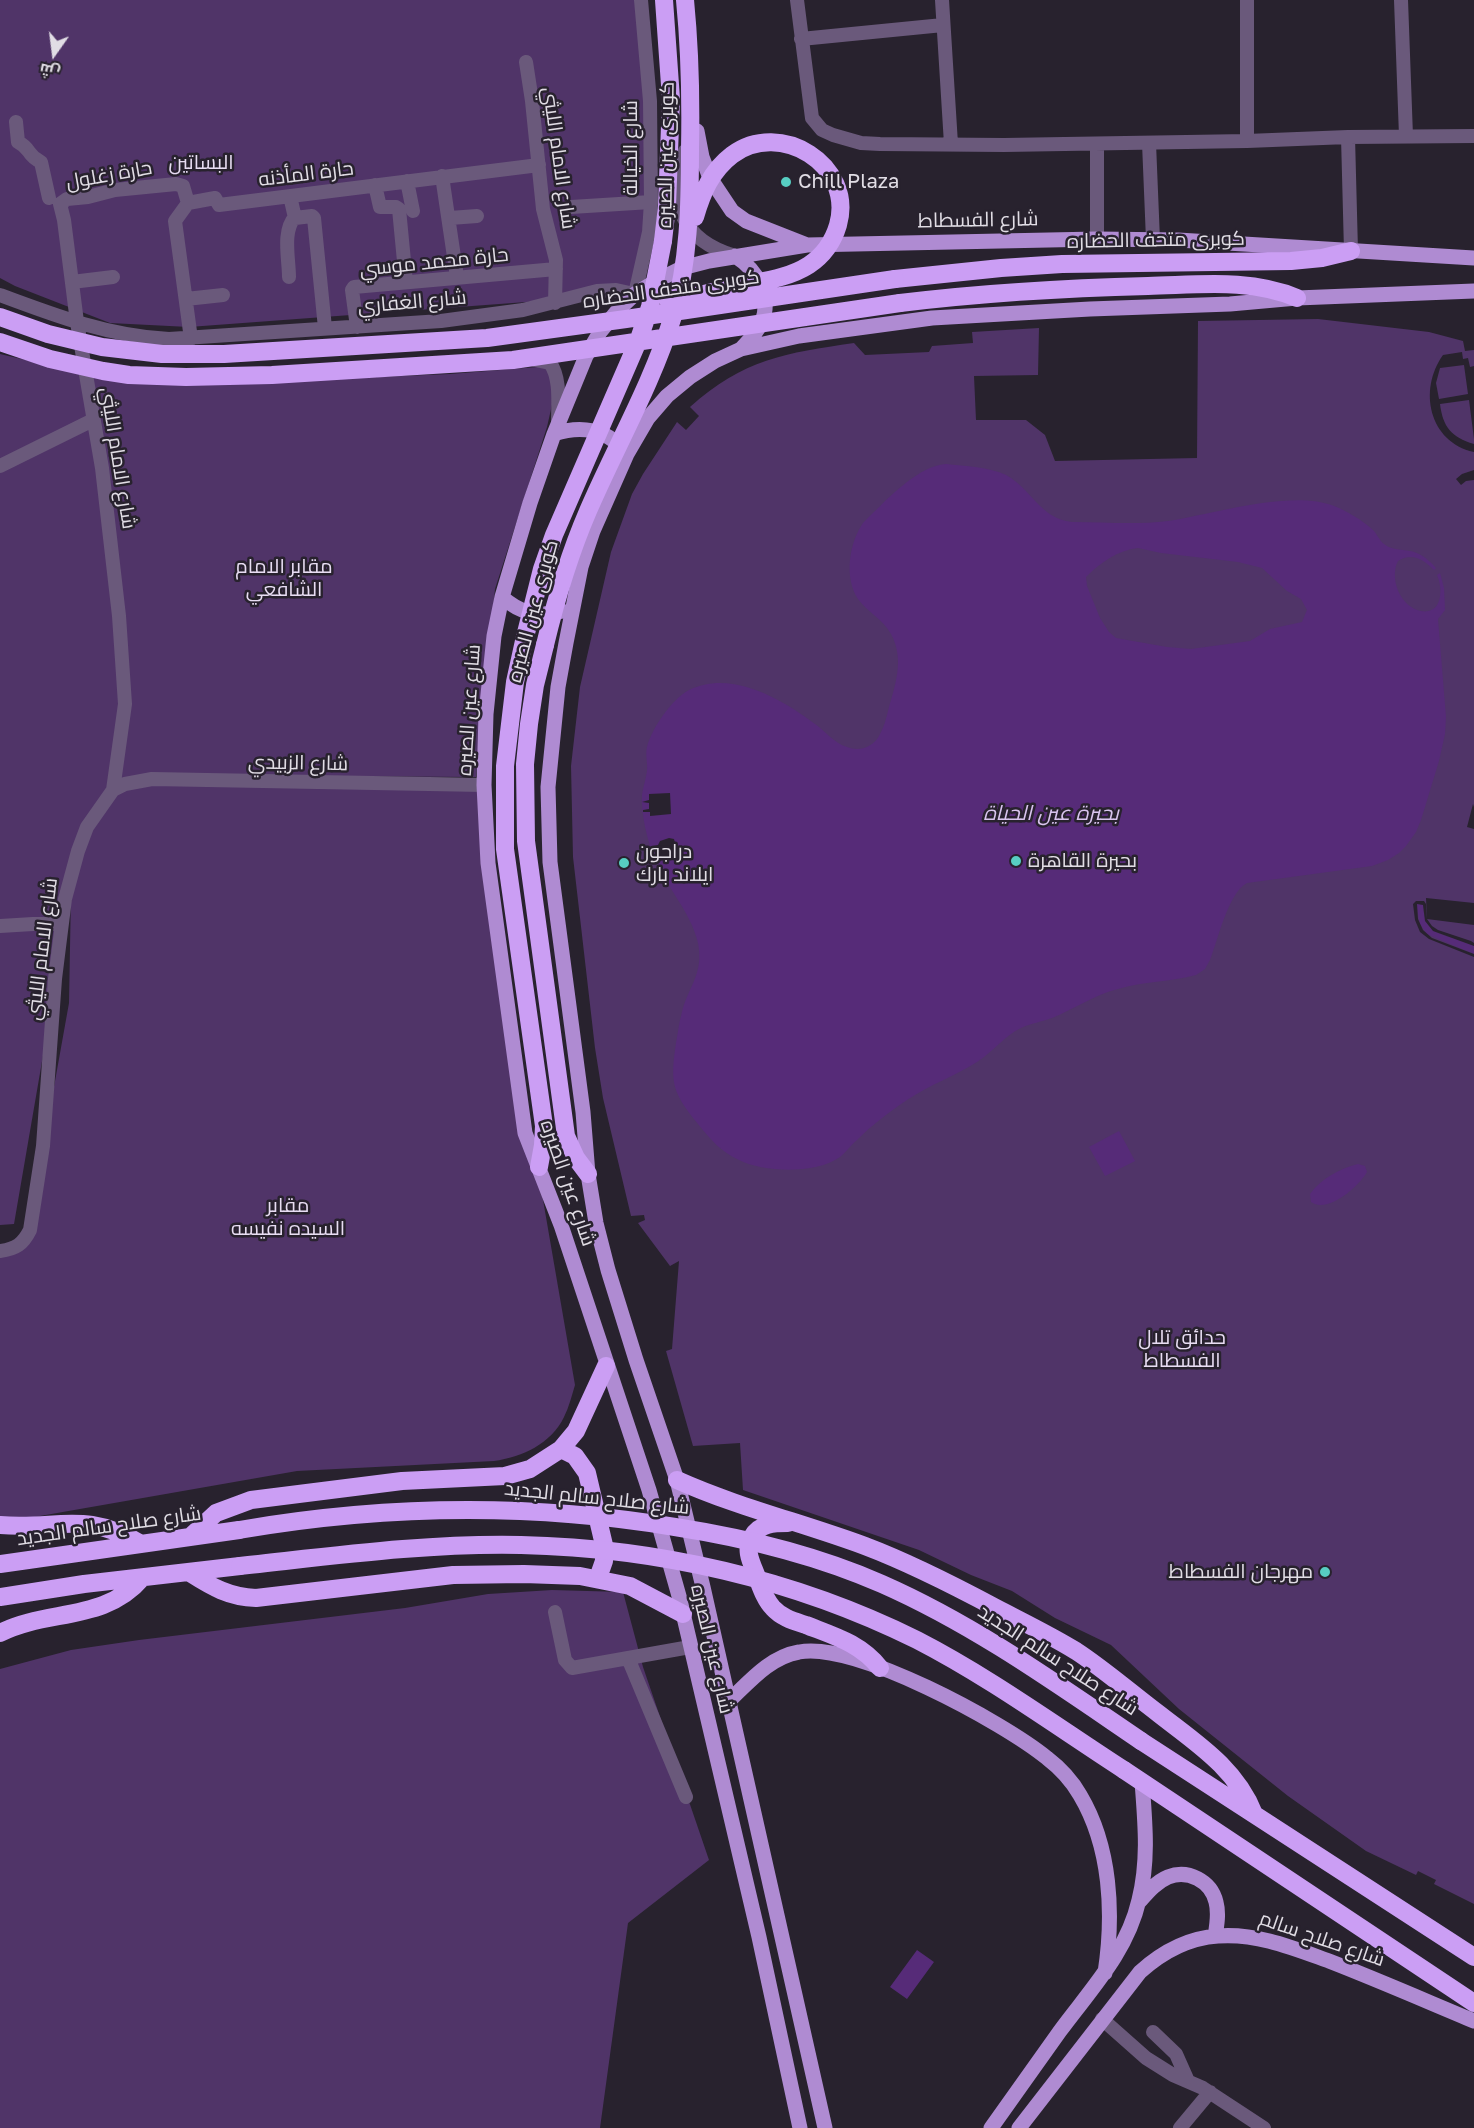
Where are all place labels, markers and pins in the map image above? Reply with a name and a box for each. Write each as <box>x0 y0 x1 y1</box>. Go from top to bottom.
place label: Chill Plaza <box>798 170 899 194</box>
marker: Chill Plaza <box>779 175 793 189</box>
place label: دراجون ايلاند بارك <box>636 840 713 887</box>
place label: بحيرة القاهرة <box>1028 849 1137 873</box>
marker: بحيرة القاهرة <box>1009 854 1023 868</box>
marker: دراجون ايلاند بارك <box>617 856 631 870</box>
place label: مهرجان الفسطاط <box>1169 1560 1313 1584</box>
marker: مهرجان الفسطاط <box>1318 1565 1332 1579</box>

